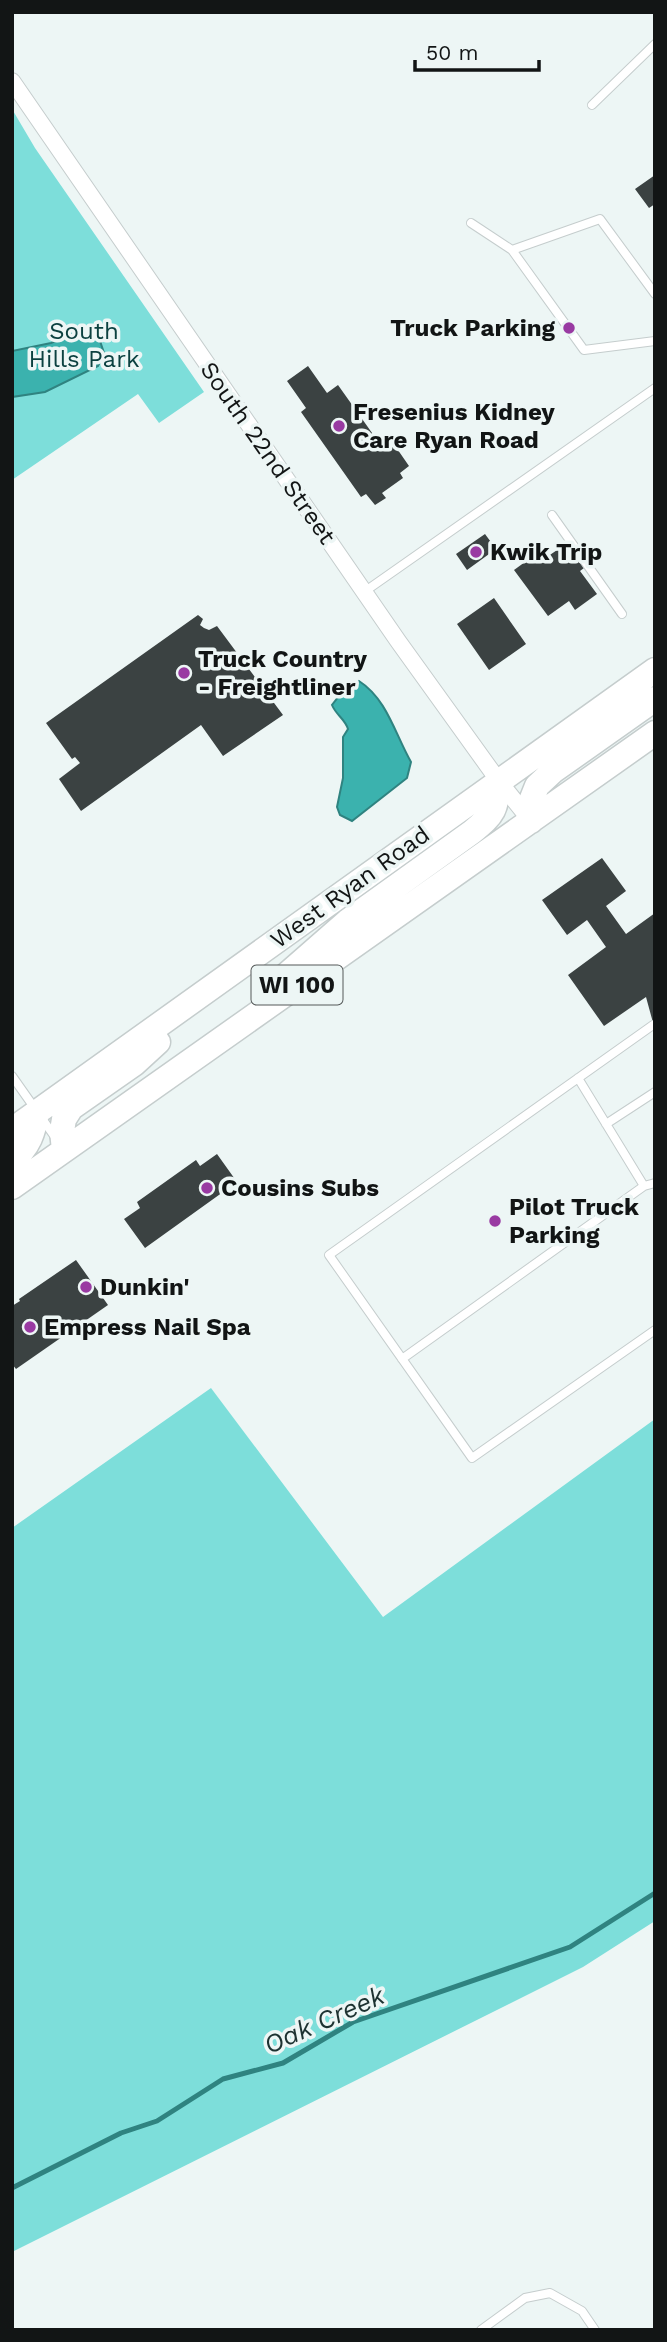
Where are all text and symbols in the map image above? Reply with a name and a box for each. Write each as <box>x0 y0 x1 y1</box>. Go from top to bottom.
scale bar <box>415 28 539 72</box>
text: 50 m <box>426 40 478 65</box>
place label: Truck Parking <box>390 314 556 342</box>
park label: South Hills Park <box>28 317 140 373</box>
marker: Truck Parking <box>561 320 577 336</box>
street label: South 22nd Street <box>195 357 341 549</box>
place label: Fresenius Kidney Care Ryan Road <box>353 398 555 454</box>
marker: Fresenius Kidney Care Ryan Road <box>331 418 347 434</box>
place label: Kwik Trip <box>490 538 602 566</box>
marker: Kwik Trip <box>468 544 484 560</box>
place label: Truck Country - Freightliner <box>198 645 368 701</box>
marker: Truck Country - Freightliner <box>176 665 192 681</box>
street label: West Ryan Road <box>265 820 435 954</box>
road number: WI 100 <box>252 966 342 1004</box>
place label: Cousins Subs <box>221 1174 379 1202</box>
marker: Cousins Subs <box>199 1180 215 1196</box>
place label: Pilot Truck Parking <box>509 1193 639 1249</box>
marker: Pilot Truck Parking <box>487 1213 503 1229</box>
place label: Dunkin' <box>100 1273 190 1301</box>
marker: Dunkin' <box>78 1279 94 1295</box>
place label: Empress Nail Spa <box>44 1313 251 1341</box>
marker: Empress Nail Spa <box>22 1319 38 1335</box>
water label: Oak Creek <box>259 1980 390 2060</box>

